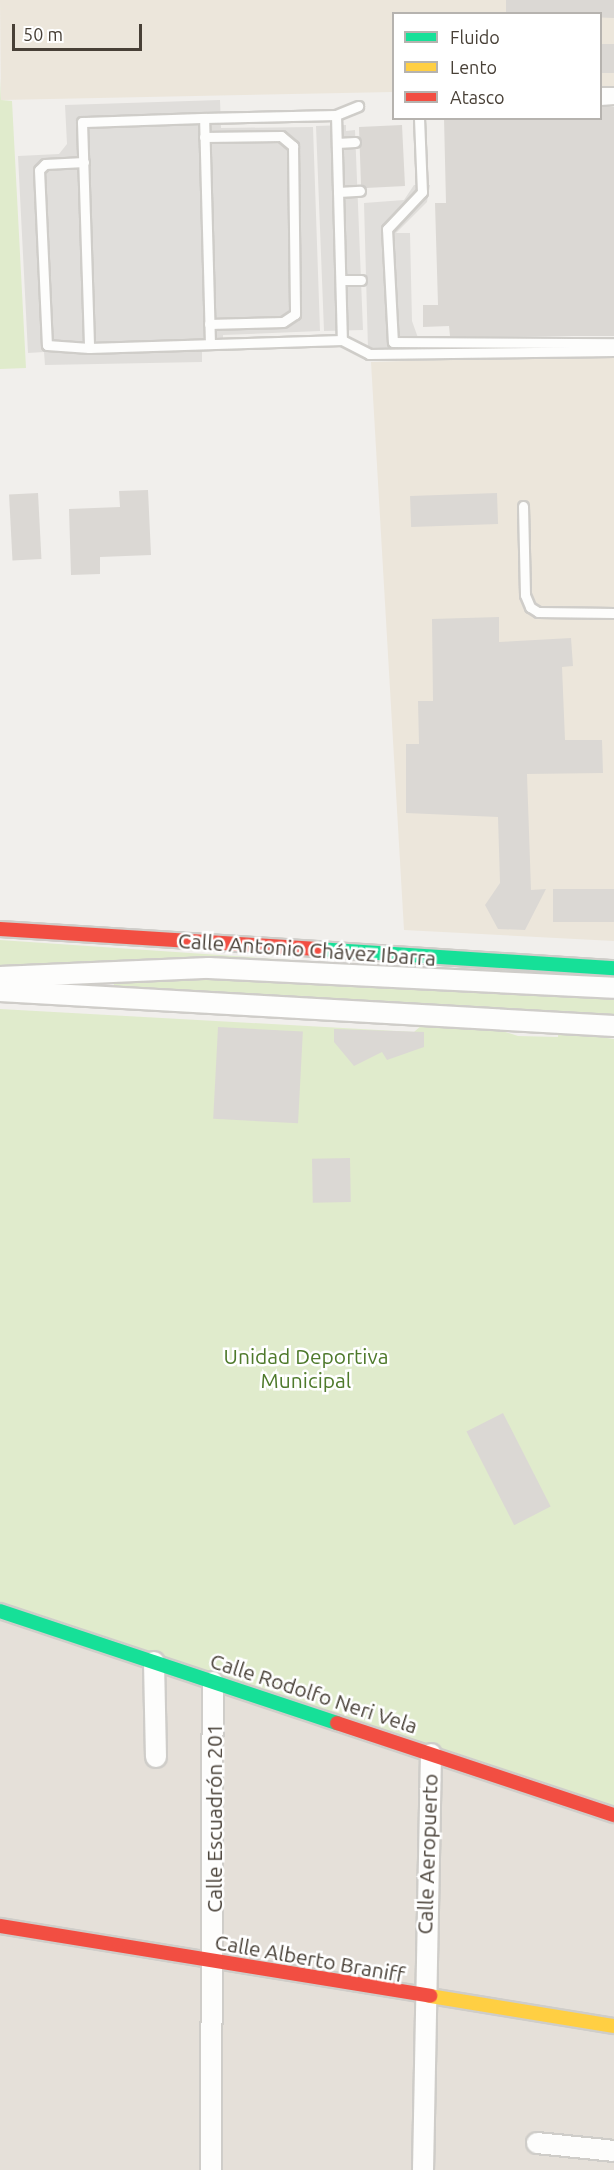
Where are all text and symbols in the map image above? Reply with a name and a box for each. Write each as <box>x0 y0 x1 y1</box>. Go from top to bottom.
scale bar <box>15 12 146 50</box>
legend <box>392 12 602 120</box>
text: 50 m <box>23 24 63 44</box>
text: Fluido <box>450 27 500 47</box>
text: Lento <box>450 57 497 77</box>
text: Atasco <box>450 87 505 107</box>
street label: Calle Antonio Chávez Ibarra <box>177 927 437 971</box>
park label: Unidad Deportiva Municipal <box>224 1343 388 1393</box>
street label: Calle Rodolfo Neri Vela <box>207 1648 421 1738</box>
street label: Calle Escuadrón 201 <box>201 1723 227 1913</box>
street label: Calle Aeropuerto <box>412 1773 442 1935</box>
street label: Calle Alberto Braniff <box>213 1929 407 1987</box>

